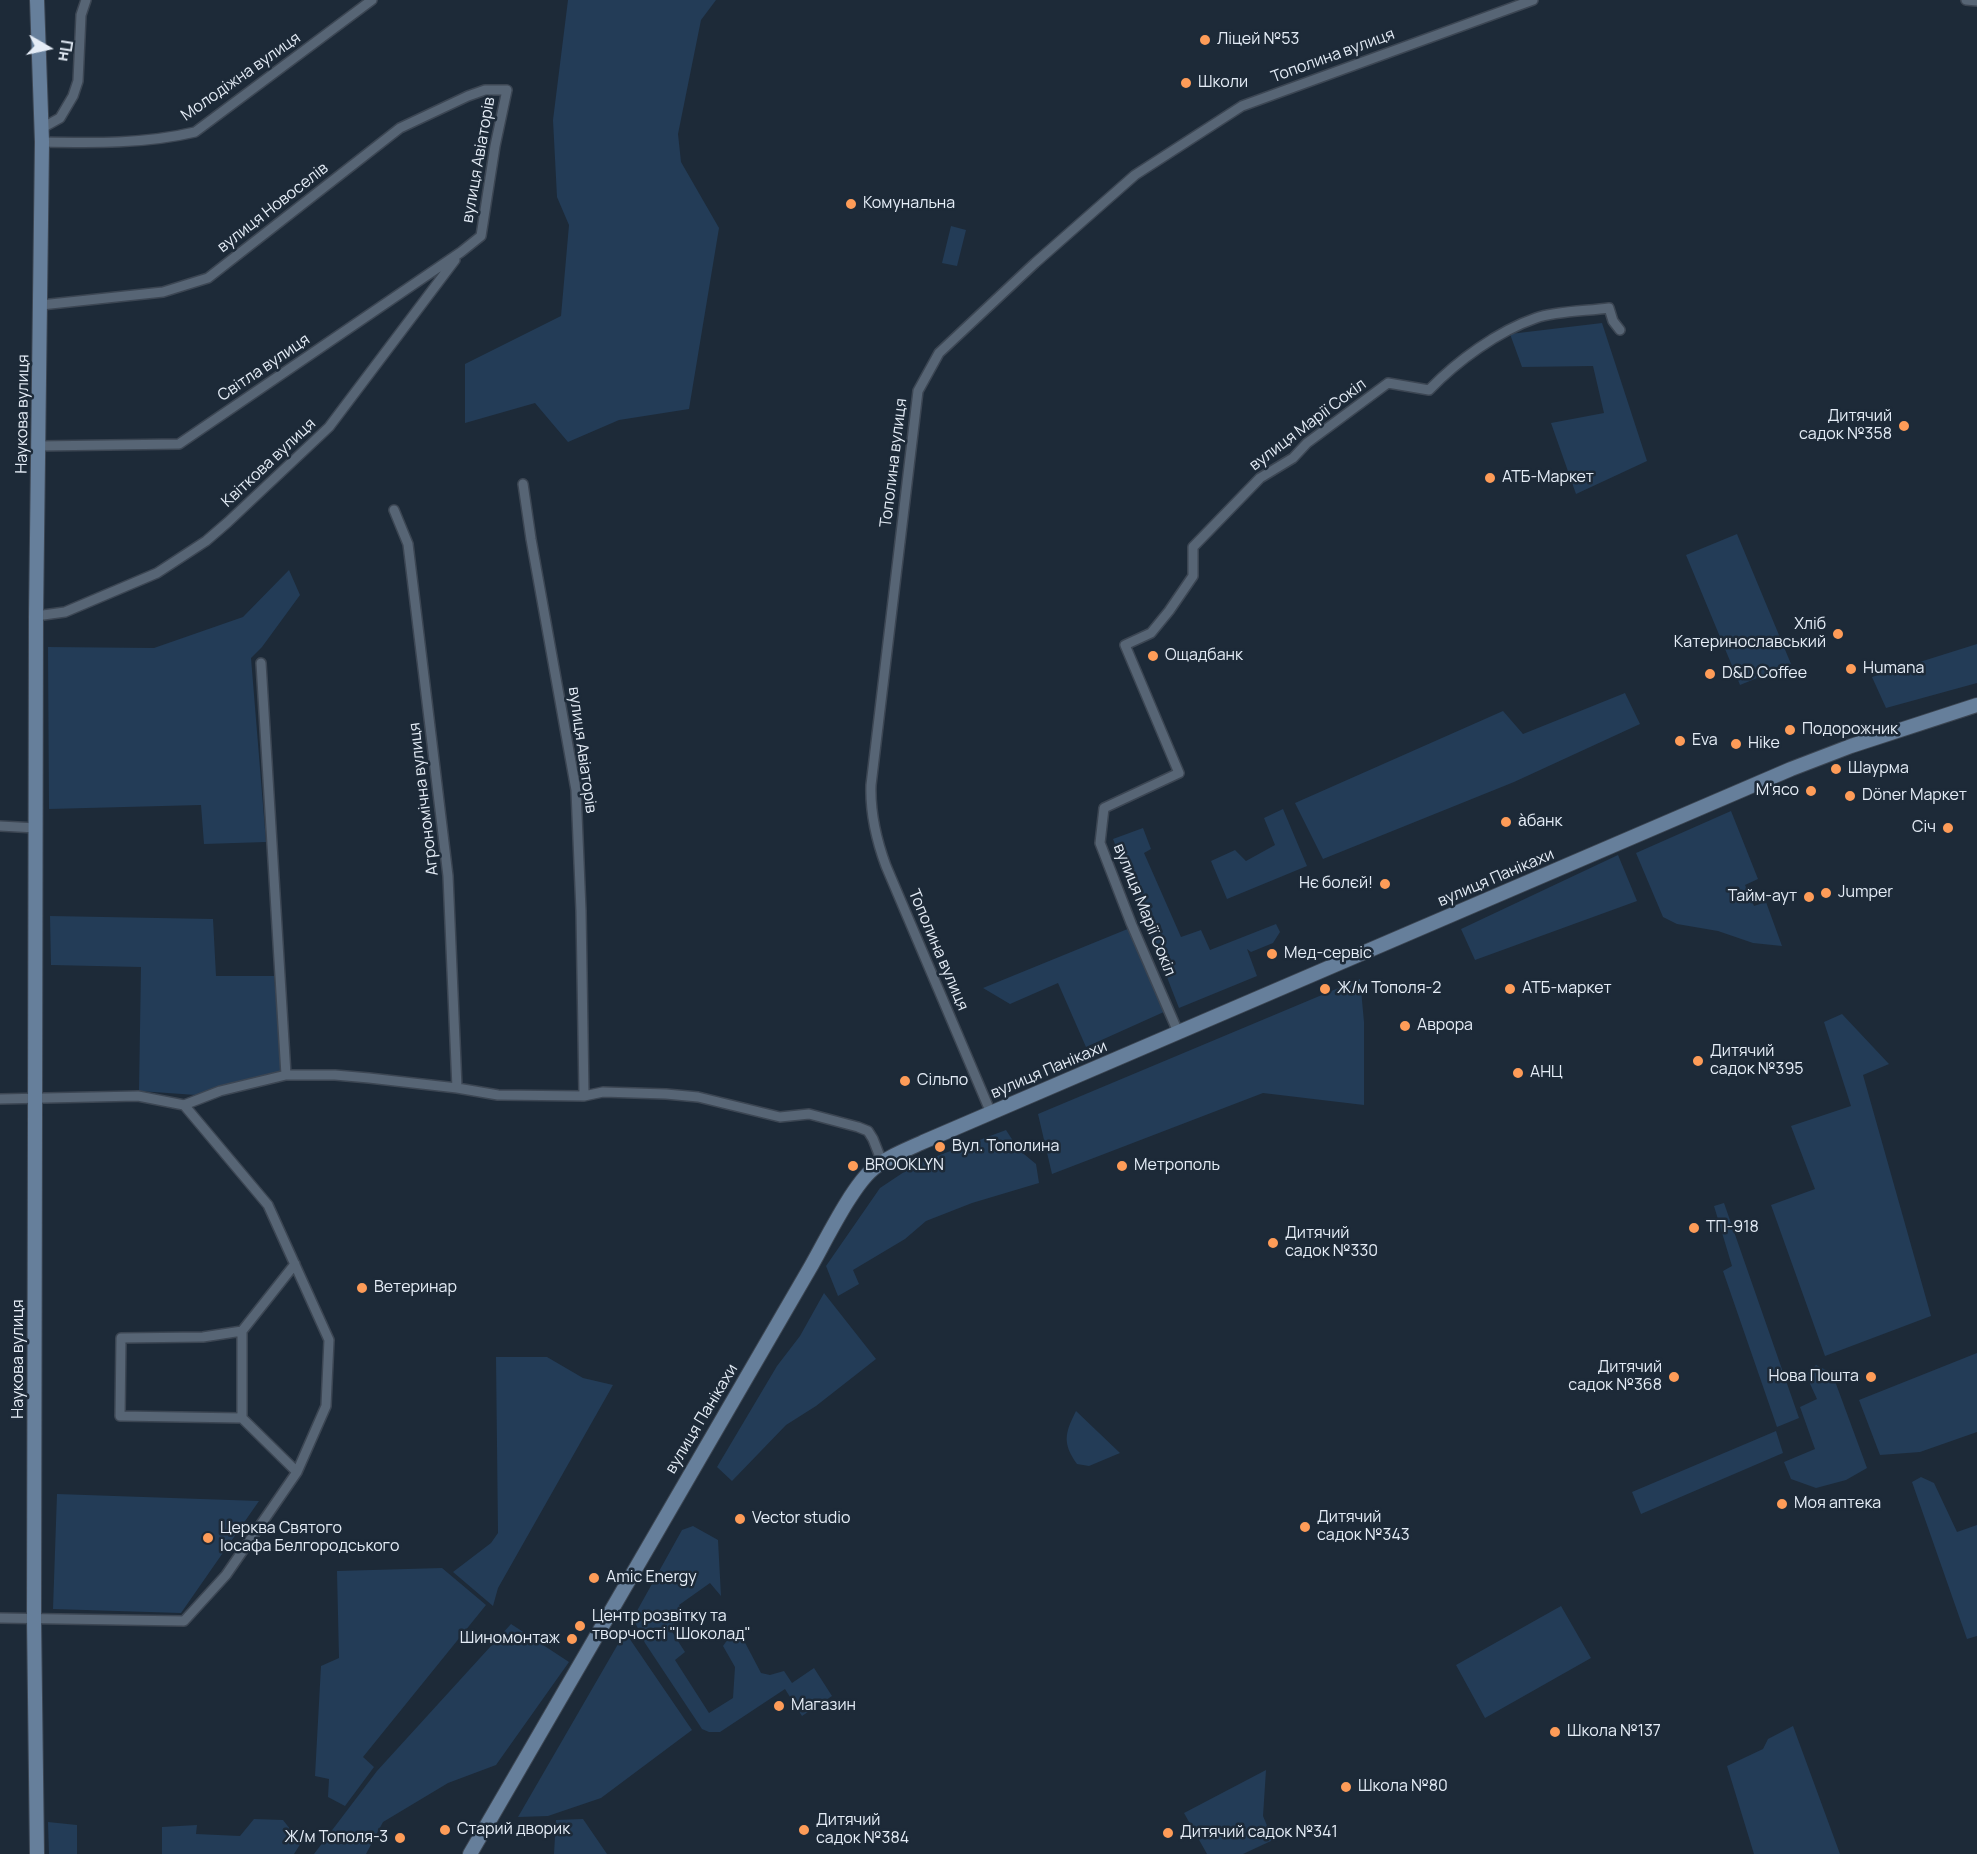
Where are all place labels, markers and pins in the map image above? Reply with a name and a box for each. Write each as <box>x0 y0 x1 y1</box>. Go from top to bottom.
place label: Ліцей №53 <box>1217 30 1299 50</box>
marker: Ліцей №53 <box>1198 33 1212 47</box>
place label: Школи <box>1198 73 1248 93</box>
marker: Школи <box>1179 76 1193 90</box>
place label: Комунальна <box>863 194 955 214</box>
marker: Комунальна <box>844 197 858 211</box>
place label: Дитячий садок №358 <box>1799 407 1892 445</box>
marker: Дитячий садок №358 <box>1897 419 1911 433</box>
place label: АТБ-Маркет <box>1502 468 1594 488</box>
marker: АТБ-Маркет <box>1483 471 1497 485</box>
place label: Хліб Катеринославський <box>1674 615 1826 653</box>
marker: Хліб Катеринославський <box>1831 627 1845 641</box>
place label: Ощадбанк <box>1165 646 1243 666</box>
marker: Ощадбанк <box>1146 649 1160 663</box>
place label: Humana <box>1863 659 1924 679</box>
marker: Humana <box>1844 662 1858 676</box>
place label: D&D Coffee <box>1722 664 1807 684</box>
marker: D&D Coffee <box>1703 667 1717 681</box>
place label: Подорожник <box>1802 720 1898 740</box>
marker: Подорожник <box>1783 723 1797 737</box>
place label: Eva <box>1692 731 1718 751</box>
marker: Eva <box>1673 734 1687 748</box>
place label: Hike <box>1748 734 1780 754</box>
marker: Hike <box>1729 737 1743 751</box>
place label: Шаурма <box>1848 759 1909 779</box>
marker: Шаурма <box>1829 762 1843 776</box>
place label: М'ясо <box>1756 781 1799 801</box>
marker: М'ясо <box>1804 784 1818 798</box>
place label: Döner Маркет <box>1862 786 1967 806</box>
marker: Döner Маркет <box>1843 789 1857 803</box>
place label: а̀банк <box>1518 812 1563 832</box>
marker: а̀банк <box>1499 815 1513 829</box>
place label: Січ <box>1912 818 1936 838</box>
marker: Січ <box>1941 821 1955 835</box>
place label: Нє болєй! <box>1299 874 1373 894</box>
marker: Нє болєй! <box>1378 877 1392 891</box>
place label: Jumper <box>1838 883 1893 903</box>
marker: Jumper <box>1819 886 1833 900</box>
place label: Тайм-аут <box>1728 887 1797 907</box>
marker: Тайм-аут <box>1802 890 1816 904</box>
place label: Мед-сервіс <box>1284 944 1372 964</box>
marker: Мед-сервіс <box>1265 947 1279 961</box>
place label: Ж/м Тополя-2 <box>1337 979 1441 999</box>
place label: АТБ-маркет <box>1522 979 1611 999</box>
marker: Ж/м Тополя-2 <box>1318 982 1332 996</box>
marker: АТБ-маркет <box>1503 982 1517 996</box>
place label: Аврора <box>1417 1016 1473 1036</box>
marker: Аврора <box>1398 1019 1412 1033</box>
place label: Дитячий садок №395 <box>1710 1042 1804 1080</box>
marker: Дитячий садок №395 <box>1691 1054 1705 1068</box>
place label: АНЦ <box>1530 1063 1563 1083</box>
marker: АНЦ <box>1511 1066 1525 1080</box>
place label: Сільпо <box>917 1071 968 1091</box>
marker: Сільпо <box>898 1074 912 1088</box>
place label: Вул. Тополина <box>952 1137 1059 1157</box>
marker: Вул. Тополина <box>933 1140 947 1154</box>
place label: BROOKLYN <box>865 1156 944 1176</box>
place label: Метрополь <box>1134 1156 1220 1176</box>
marker: BROOKLYN <box>846 1159 860 1173</box>
marker: Метрополь <box>1115 1159 1129 1173</box>
place label: ТП-918 <box>1706 1218 1759 1238</box>
marker: ТП-918 <box>1687 1221 1701 1235</box>
place label: Дитячий садок №330 <box>1285 1224 1378 1262</box>
marker: Дитячий садок №330 <box>1266 1236 1280 1250</box>
place label: Ветеринар <box>374 1278 457 1298</box>
marker: Ветеринар <box>355 1281 369 1295</box>
place label: Дитячий садок №368 <box>1568 1358 1662 1396</box>
place label: Нова Пошта <box>1769 1367 1859 1387</box>
marker: Дитячий садок №368 <box>1667 1370 1681 1384</box>
marker: Нова Пошта <box>1864 1370 1878 1384</box>
place label: Моя аптека <box>1794 1494 1881 1514</box>
marker: Моя аптека <box>1775 1497 1789 1511</box>
place label: Дитячий садок №343 <box>1317 1508 1410 1546</box>
place label: Vector studio <box>752 1509 850 1529</box>
marker: Vector studio <box>733 1512 747 1526</box>
place label: Церква Святого Іосафа Белгородського <box>220 1519 399 1557</box>
marker: Дитячий садок №343 <box>1298 1520 1312 1534</box>
marker: Церква Святого Іосафа Белгородського <box>201 1531 215 1545</box>
place label: Amic Energy <box>606 1568 697 1588</box>
marker: Amic Energy <box>587 1571 601 1585</box>
place label: Центр розвітку та творчості "Шоколад" <box>592 1607 751 1645</box>
marker: Центр розвітку та творчості "Шоколад" <box>573 1619 587 1633</box>
place label: Шиномонтаж <box>460 1629 560 1649</box>
marker: Шиномонтаж <box>565 1632 579 1646</box>
place label: Магазин <box>791 1696 856 1716</box>
marker: Магазин <box>772 1699 786 1713</box>
place label: Школа №137 <box>1567 1722 1661 1742</box>
marker: Школа №137 <box>1548 1725 1562 1739</box>
place label: Школа №80 <box>1358 1777 1448 1797</box>
marker: Школа №80 <box>1339 1780 1353 1794</box>
place label: Дитячий садок №384 <box>816 1811 909 1849</box>
place label: Старий дворик <box>457 1820 570 1840</box>
marker: Старий дворик <box>438 1823 452 1837</box>
marker: Дитячий садок №384 <box>797 1823 811 1837</box>
place label: Дитячий садок №341 <box>1180 1823 1338 1843</box>
marker: Дитячий садок №341 <box>1161 1826 1175 1840</box>
place label: Ж/м Тополя-3 <box>284 1828 388 1848</box>
marker: Ж/м Тополя-3 <box>393 1831 407 1845</box>

